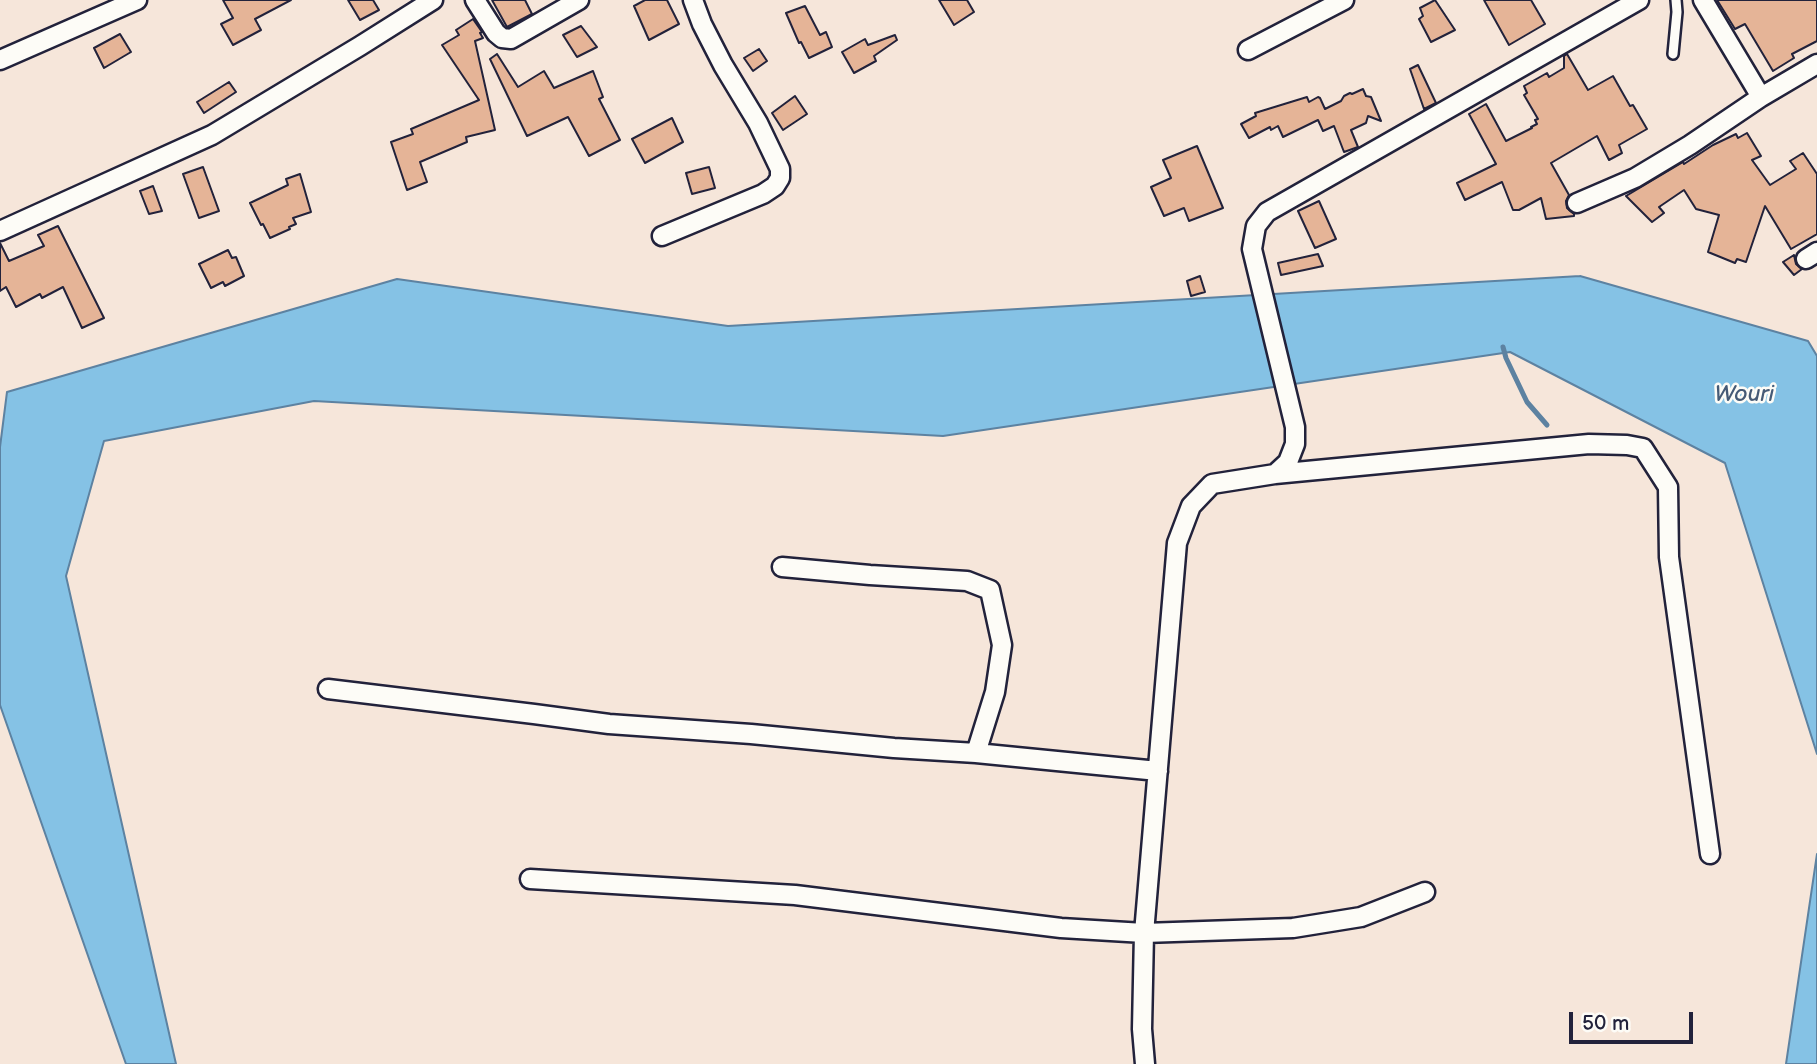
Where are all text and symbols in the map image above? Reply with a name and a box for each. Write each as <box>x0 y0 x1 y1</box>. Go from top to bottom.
water label: Wouri <box>1714 381 1774 409</box>
scale bar <box>1572 998 1696 1042</box>
text: 50 m <box>1582 1011 1629 1036</box>

